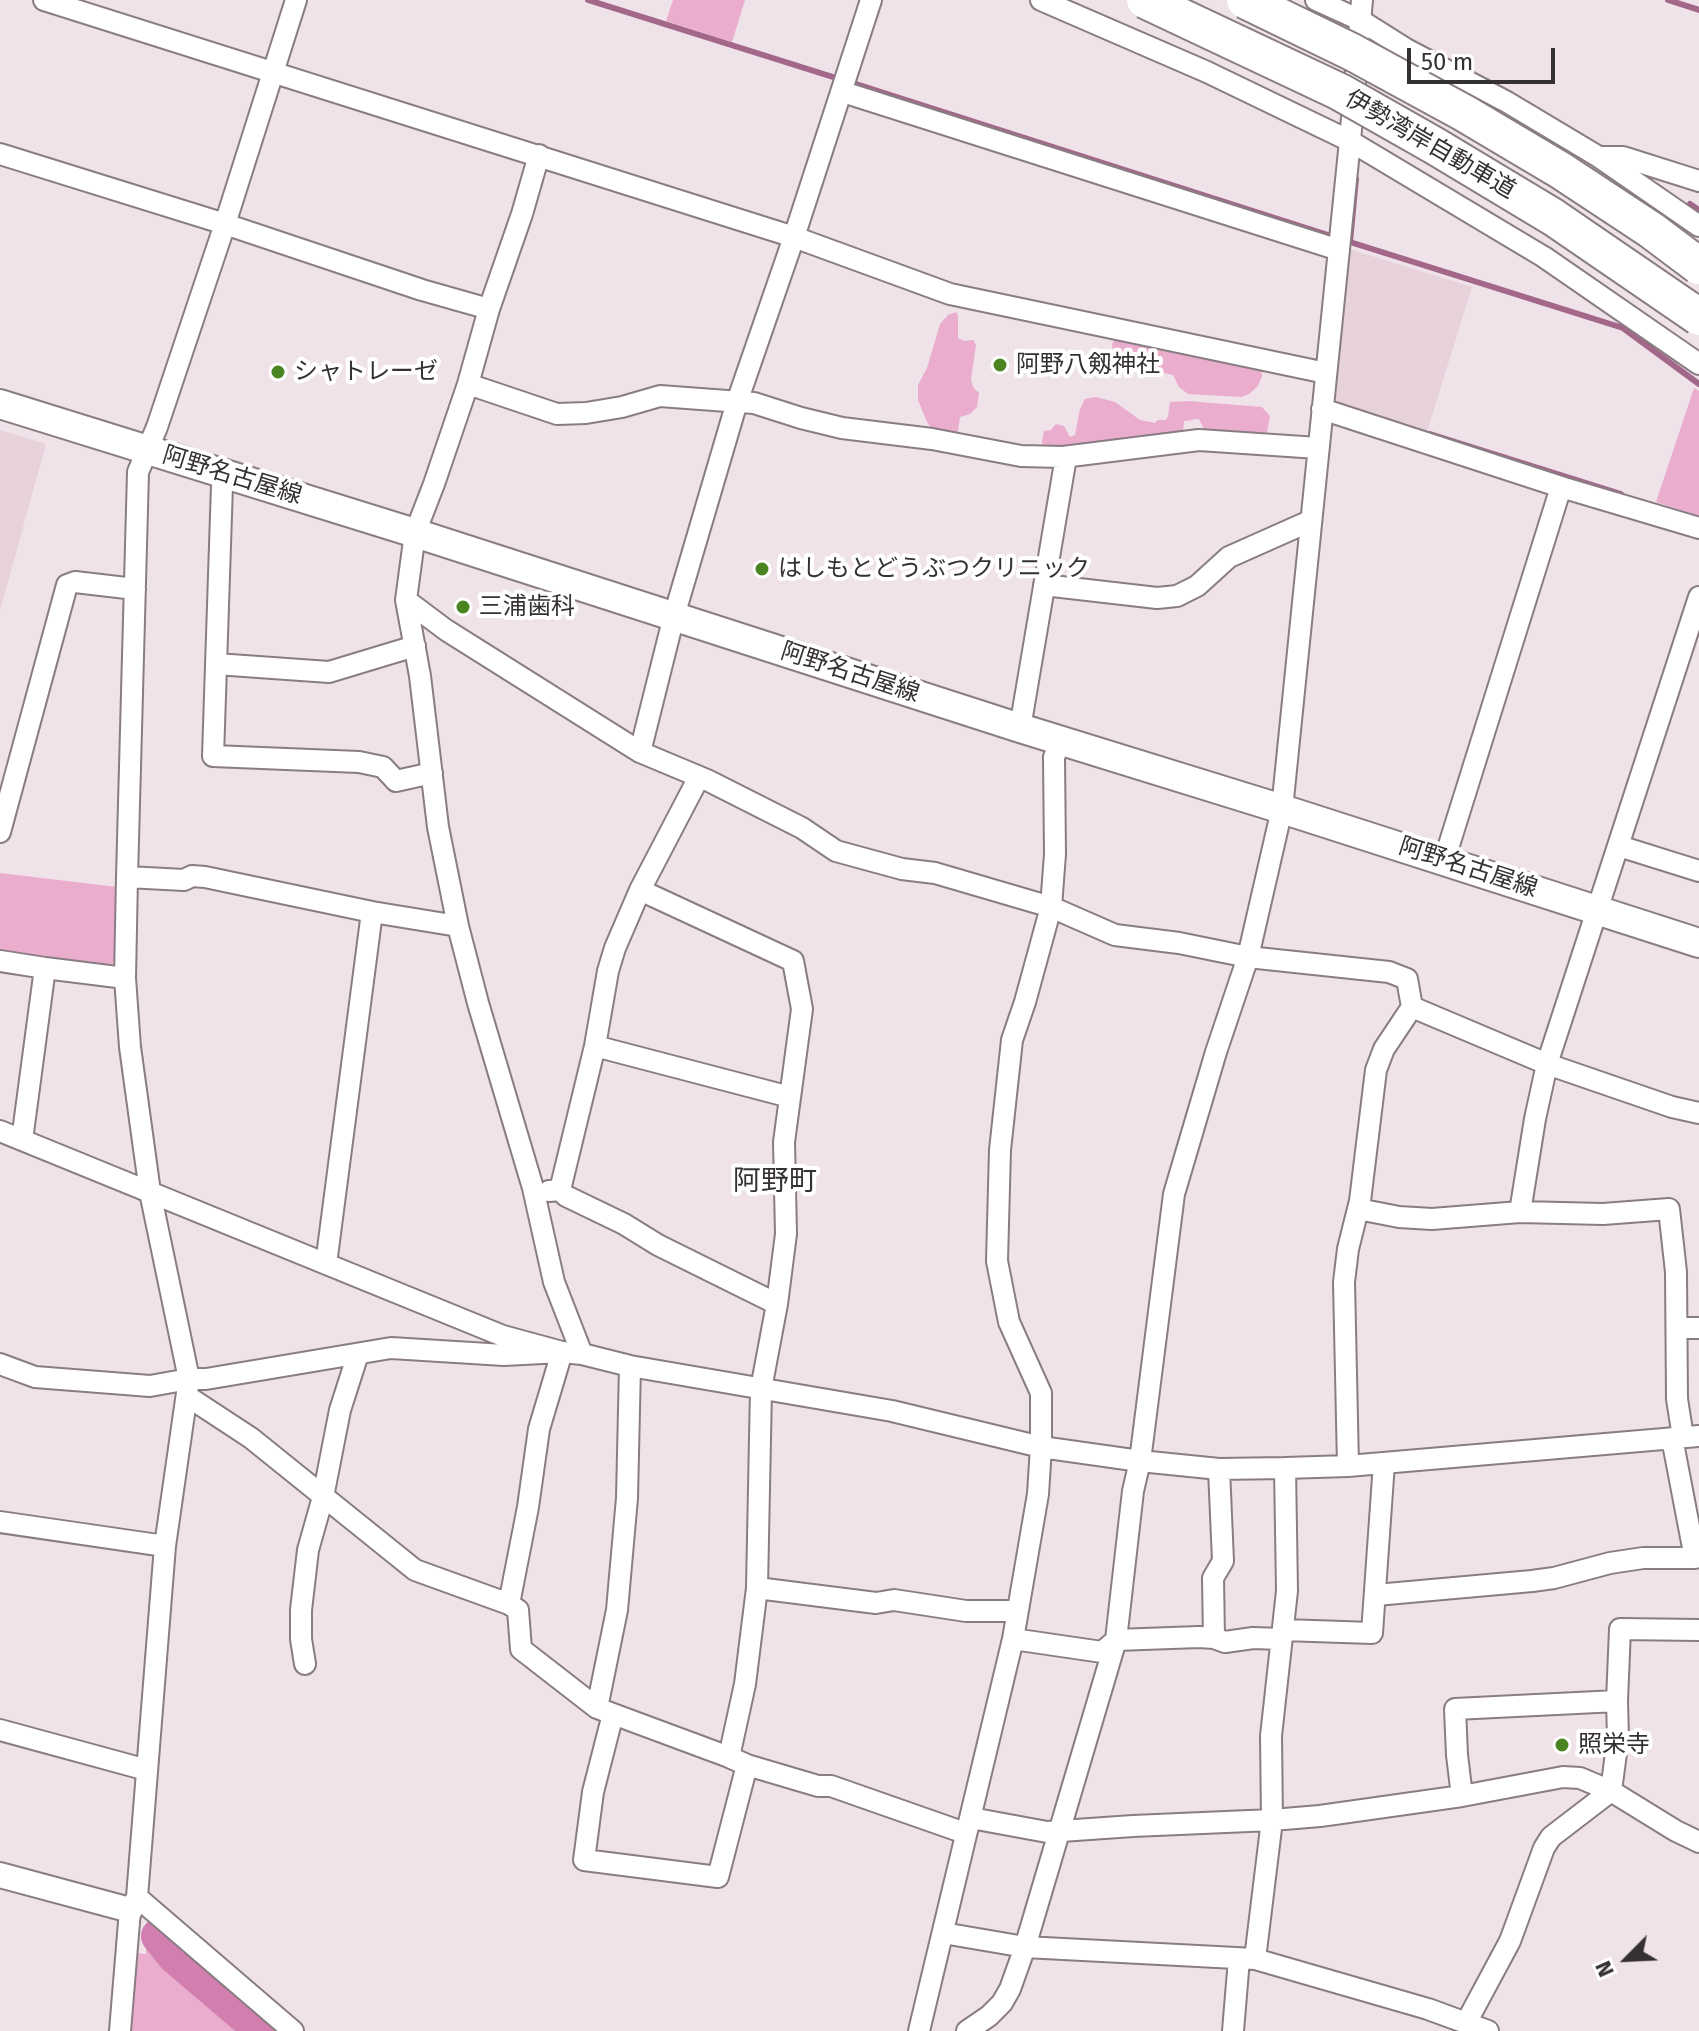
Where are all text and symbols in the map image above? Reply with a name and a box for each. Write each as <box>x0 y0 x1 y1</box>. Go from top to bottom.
scale bar <box>1411 32 1559 82</box>
text: 50 m <box>1421 48 1473 76</box>
street label: 伊勢湾岸自動車道 <box>1340 85 1520 205</box>
place label: 阿野八剱神社 <box>1016 351 1160 379</box>
marker: 阿野八剱神社 <box>991 356 1009 374</box>
place label: シャトレーゼ <box>294 358 438 386</box>
marker: シャトレーゼ <box>269 363 287 381</box>
street label: 阿野名古屋線 <box>159 441 305 511</box>
place label: はしもとどうぶつクリニック <box>778 555 1090 583</box>
marker: はしもとどうぶつクリニック <box>753 560 771 578</box>
place label: 三浦歯科 <box>479 593 575 621</box>
marker: 三浦歯科 <box>454 598 472 616</box>
street label: 阿野名古屋線 <box>777 637 923 709</box>
street label: 阿野名古屋線 <box>1395 832 1541 904</box>
district label: 阿野町 <box>733 1165 817 1199</box>
place label: 照栄寺 <box>1578 1731 1650 1759</box>
marker: 照栄寺 <box>1553 1736 1571 1754</box>
north arrow <box>1587 1919 1667 1999</box>
text: N <box>1589 1957 1620 1981</box>

